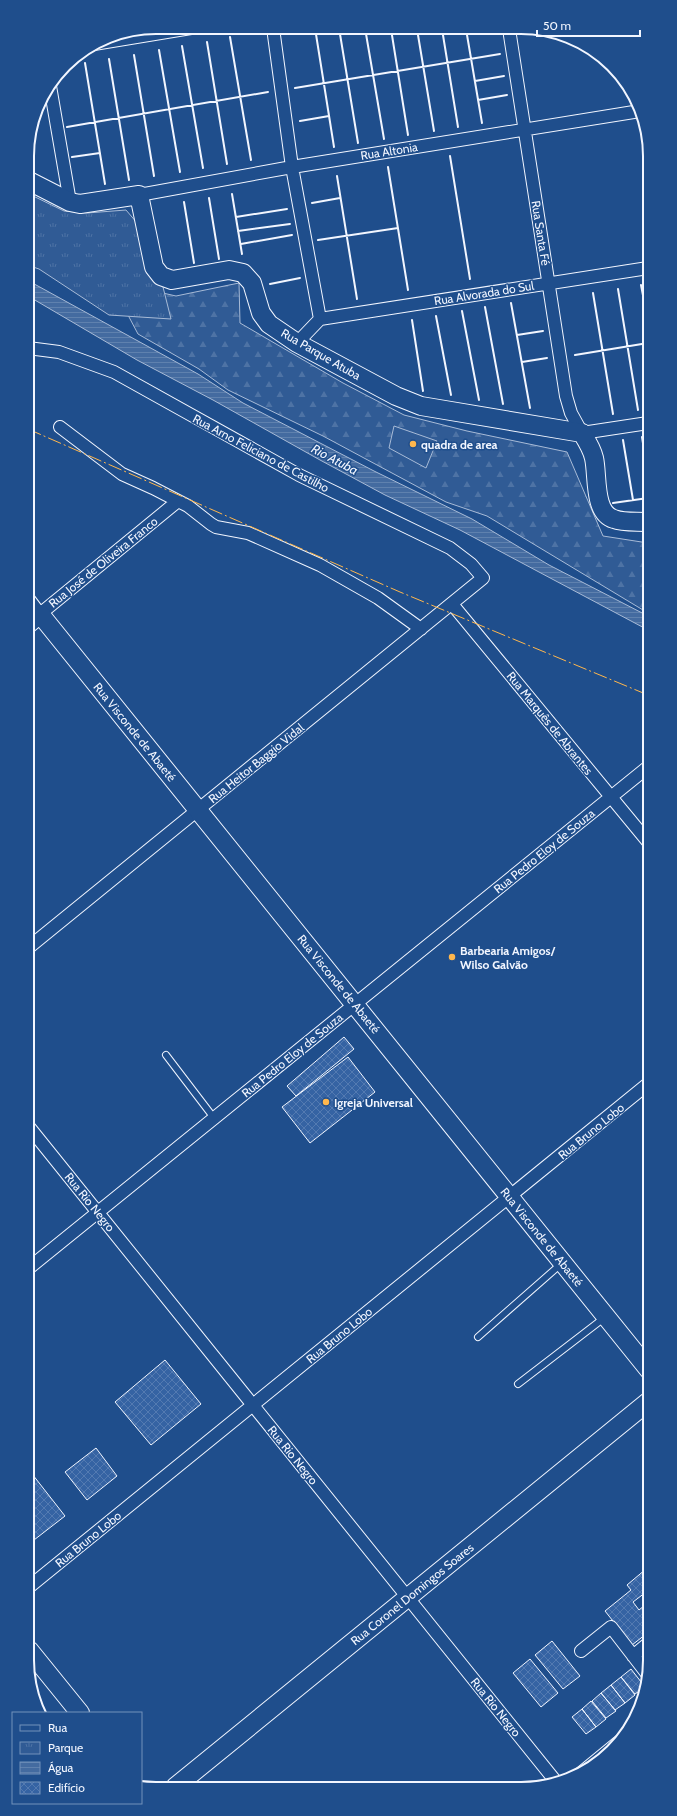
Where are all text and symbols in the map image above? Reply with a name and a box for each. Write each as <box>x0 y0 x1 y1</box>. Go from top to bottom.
scale bar <box>537 12 640 38</box>
text: 50 m <box>543 18 571 33</box>
street label: Rua Altonia <box>359 139 419 163</box>
street label: Rua Santa Fé <box>528 199 554 267</box>
street label: Rua Alvorada do Sul <box>433 278 535 308</box>
street label: Rua Parque Atuba <box>278 325 364 383</box>
street label: Rua Arno Feliciano de Castilho <box>190 411 332 496</box>
place label: quadra de area <box>421 437 498 452</box>
marker: quadra de area <box>408 439 418 449</box>
water label: Rio Atuba <box>309 440 361 478</box>
street label: Rua José de Oliveira Franco <box>46 513 161 611</box>
street label: Rua Marquês de Abrantes <box>504 668 596 778</box>
street label: Rua Visconde de Abaeté <box>90 679 180 785</box>
street label: Rua Heitor Baggio Vidal <box>205 720 307 806</box>
street label: Rua Pedro Eloy de Souza <box>490 805 598 896</box>
street label: Rua Visconde de Abaeté <box>294 931 384 1037</box>
place label: Barbearia Amigos/ Wilso Galvão <box>460 943 556 972</box>
marker: Barbearia Amigos/ Wilso Galvão <box>447 952 457 962</box>
street label: Rua Pedro Eloy de Souza <box>238 1009 346 1100</box>
place label: Igreja Universal <box>334 1095 413 1110</box>
marker: Igreja Universal <box>321 1097 331 1107</box>
street label: Rua Bruno Lobo <box>555 1100 627 1162</box>
street label: Rua Rio Negro <box>62 1170 119 1235</box>
street label: Rua Visconde de Abaeté <box>497 1184 587 1290</box>
street label: Rua Bruno Lobo <box>303 1304 375 1366</box>
street label: Rua Rio Negro <box>265 1423 322 1488</box>
street label: Rua Bruno Lobo <box>52 1508 124 1570</box>
street label: Rua Coronel Domingos Soares <box>348 1540 476 1648</box>
street label: Rua Rio Negro <box>468 1675 525 1740</box>
legend <box>12 1712 142 1804</box>
text: Rua <box>48 1720 67 1735</box>
text: Parque <box>48 1740 83 1755</box>
text: Água <box>48 1760 74 1775</box>
text: Edifício <box>48 1780 85 1795</box>

